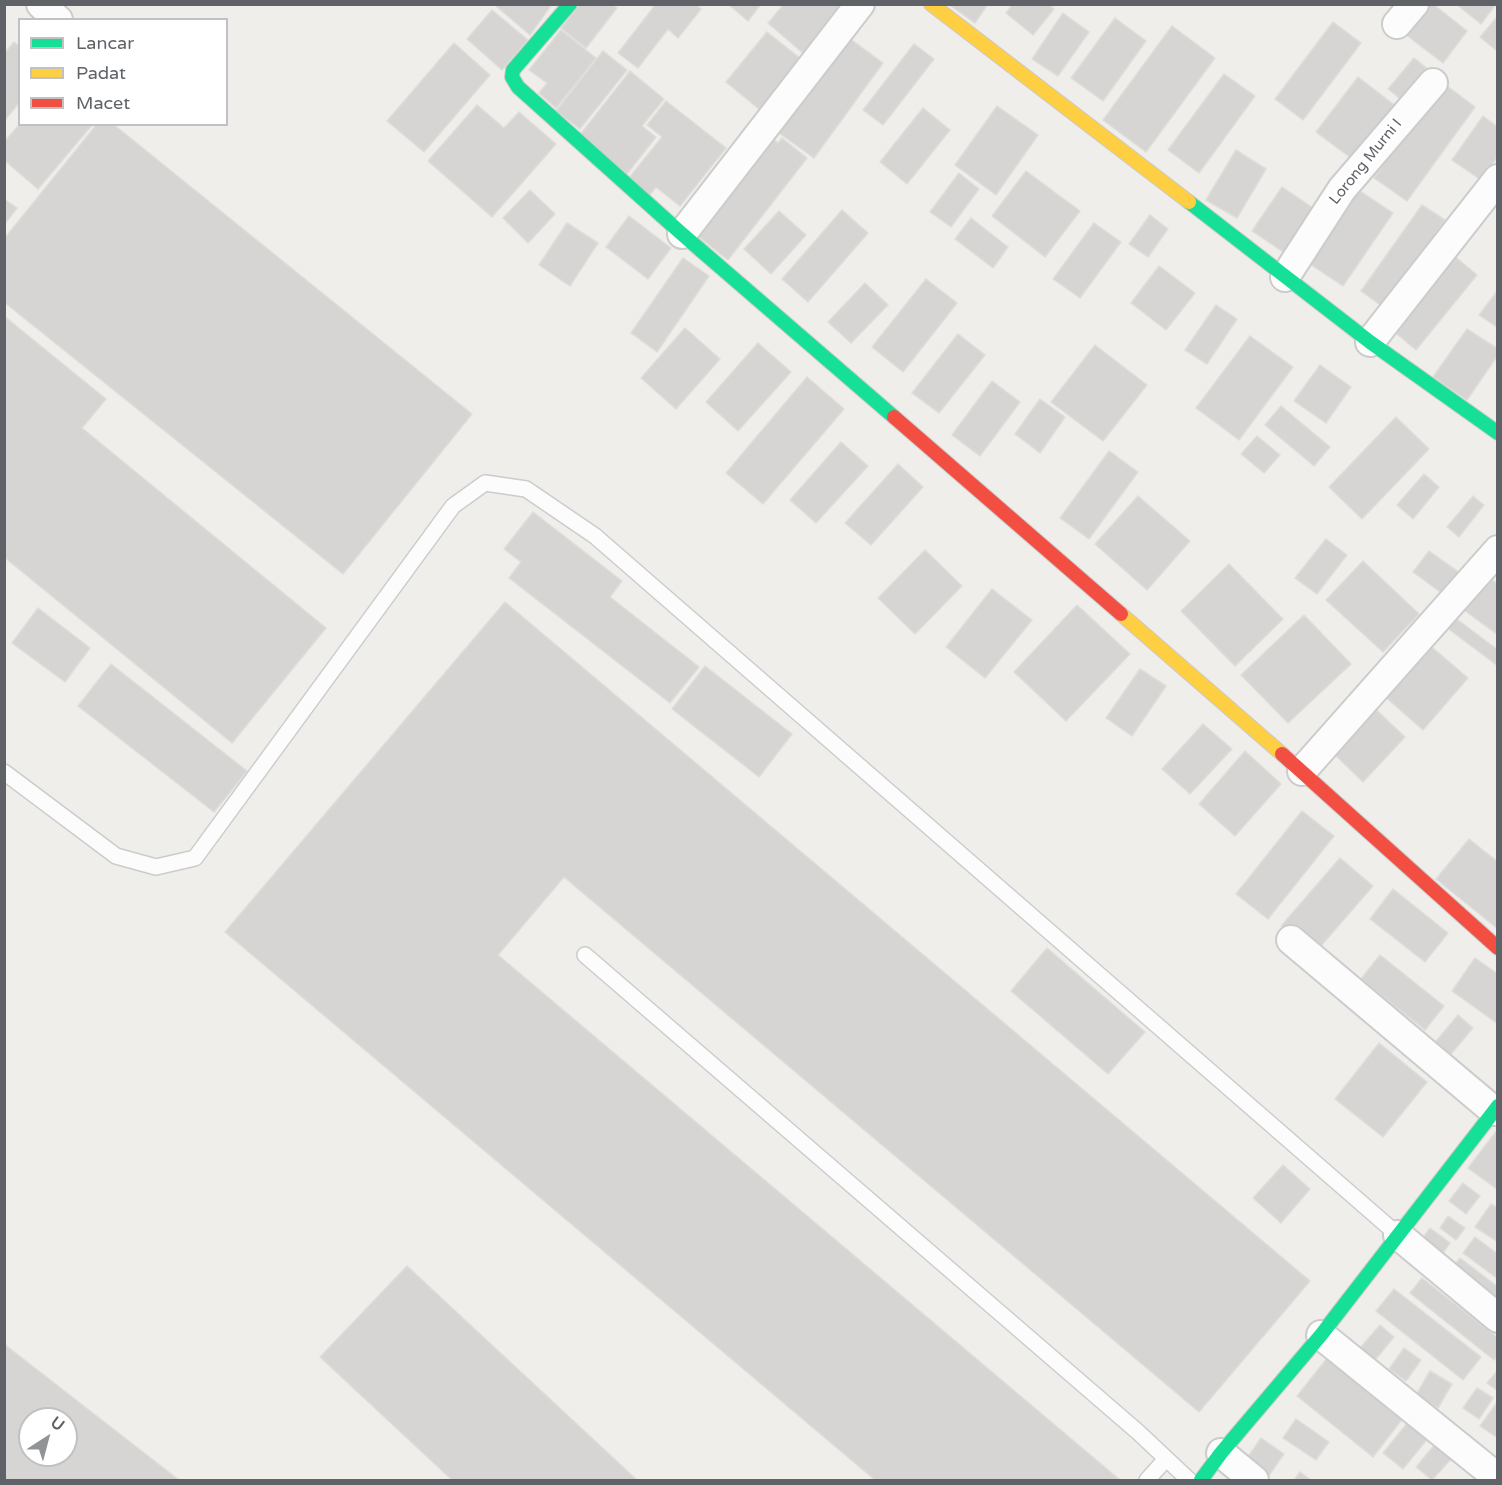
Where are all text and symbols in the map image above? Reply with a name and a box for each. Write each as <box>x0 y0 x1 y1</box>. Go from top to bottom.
legend <box>18 18 228 126</box>
text: Lancar <box>76 32 134 54</box>
text: Padat <box>76 62 126 84</box>
text: Macet <box>76 92 130 114</box>
street label: Lorong Murni I <box>1326 115 1406 209</box>
north arrow <box>18 1407 78 1467</box>
text: U <box>47 1412 68 1436</box>

